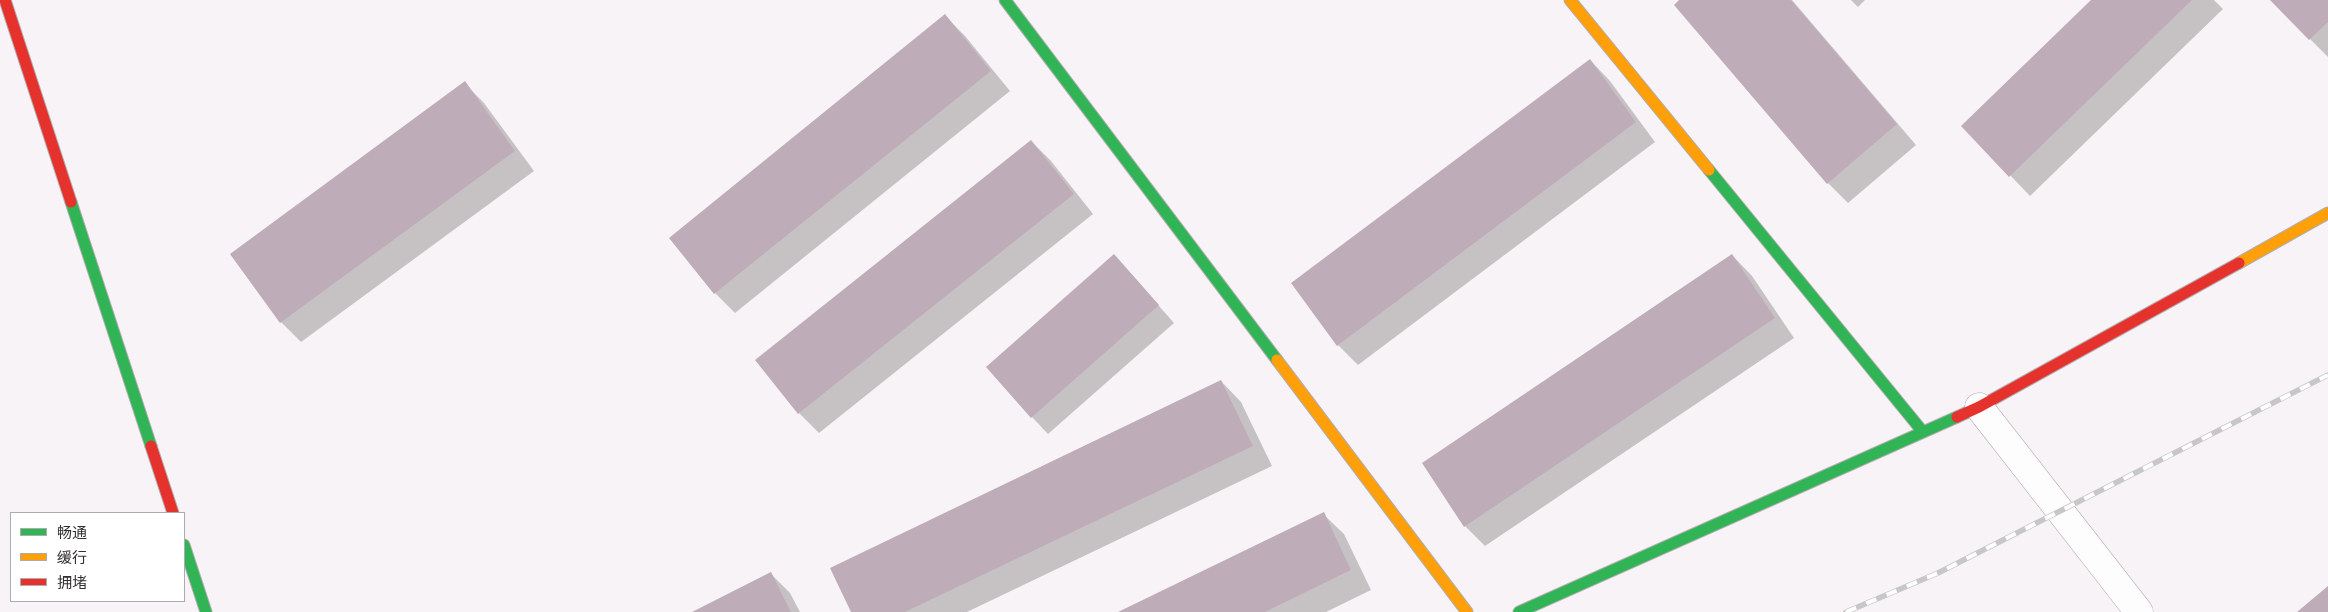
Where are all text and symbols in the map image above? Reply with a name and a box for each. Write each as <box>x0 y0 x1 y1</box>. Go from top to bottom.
legend <box>10 512 185 602</box>
text: 畅通 <box>57 524 87 542</box>
text: 缓行 <box>57 549 87 567</box>
text: 拥堵 <box>57 574 87 592</box>

